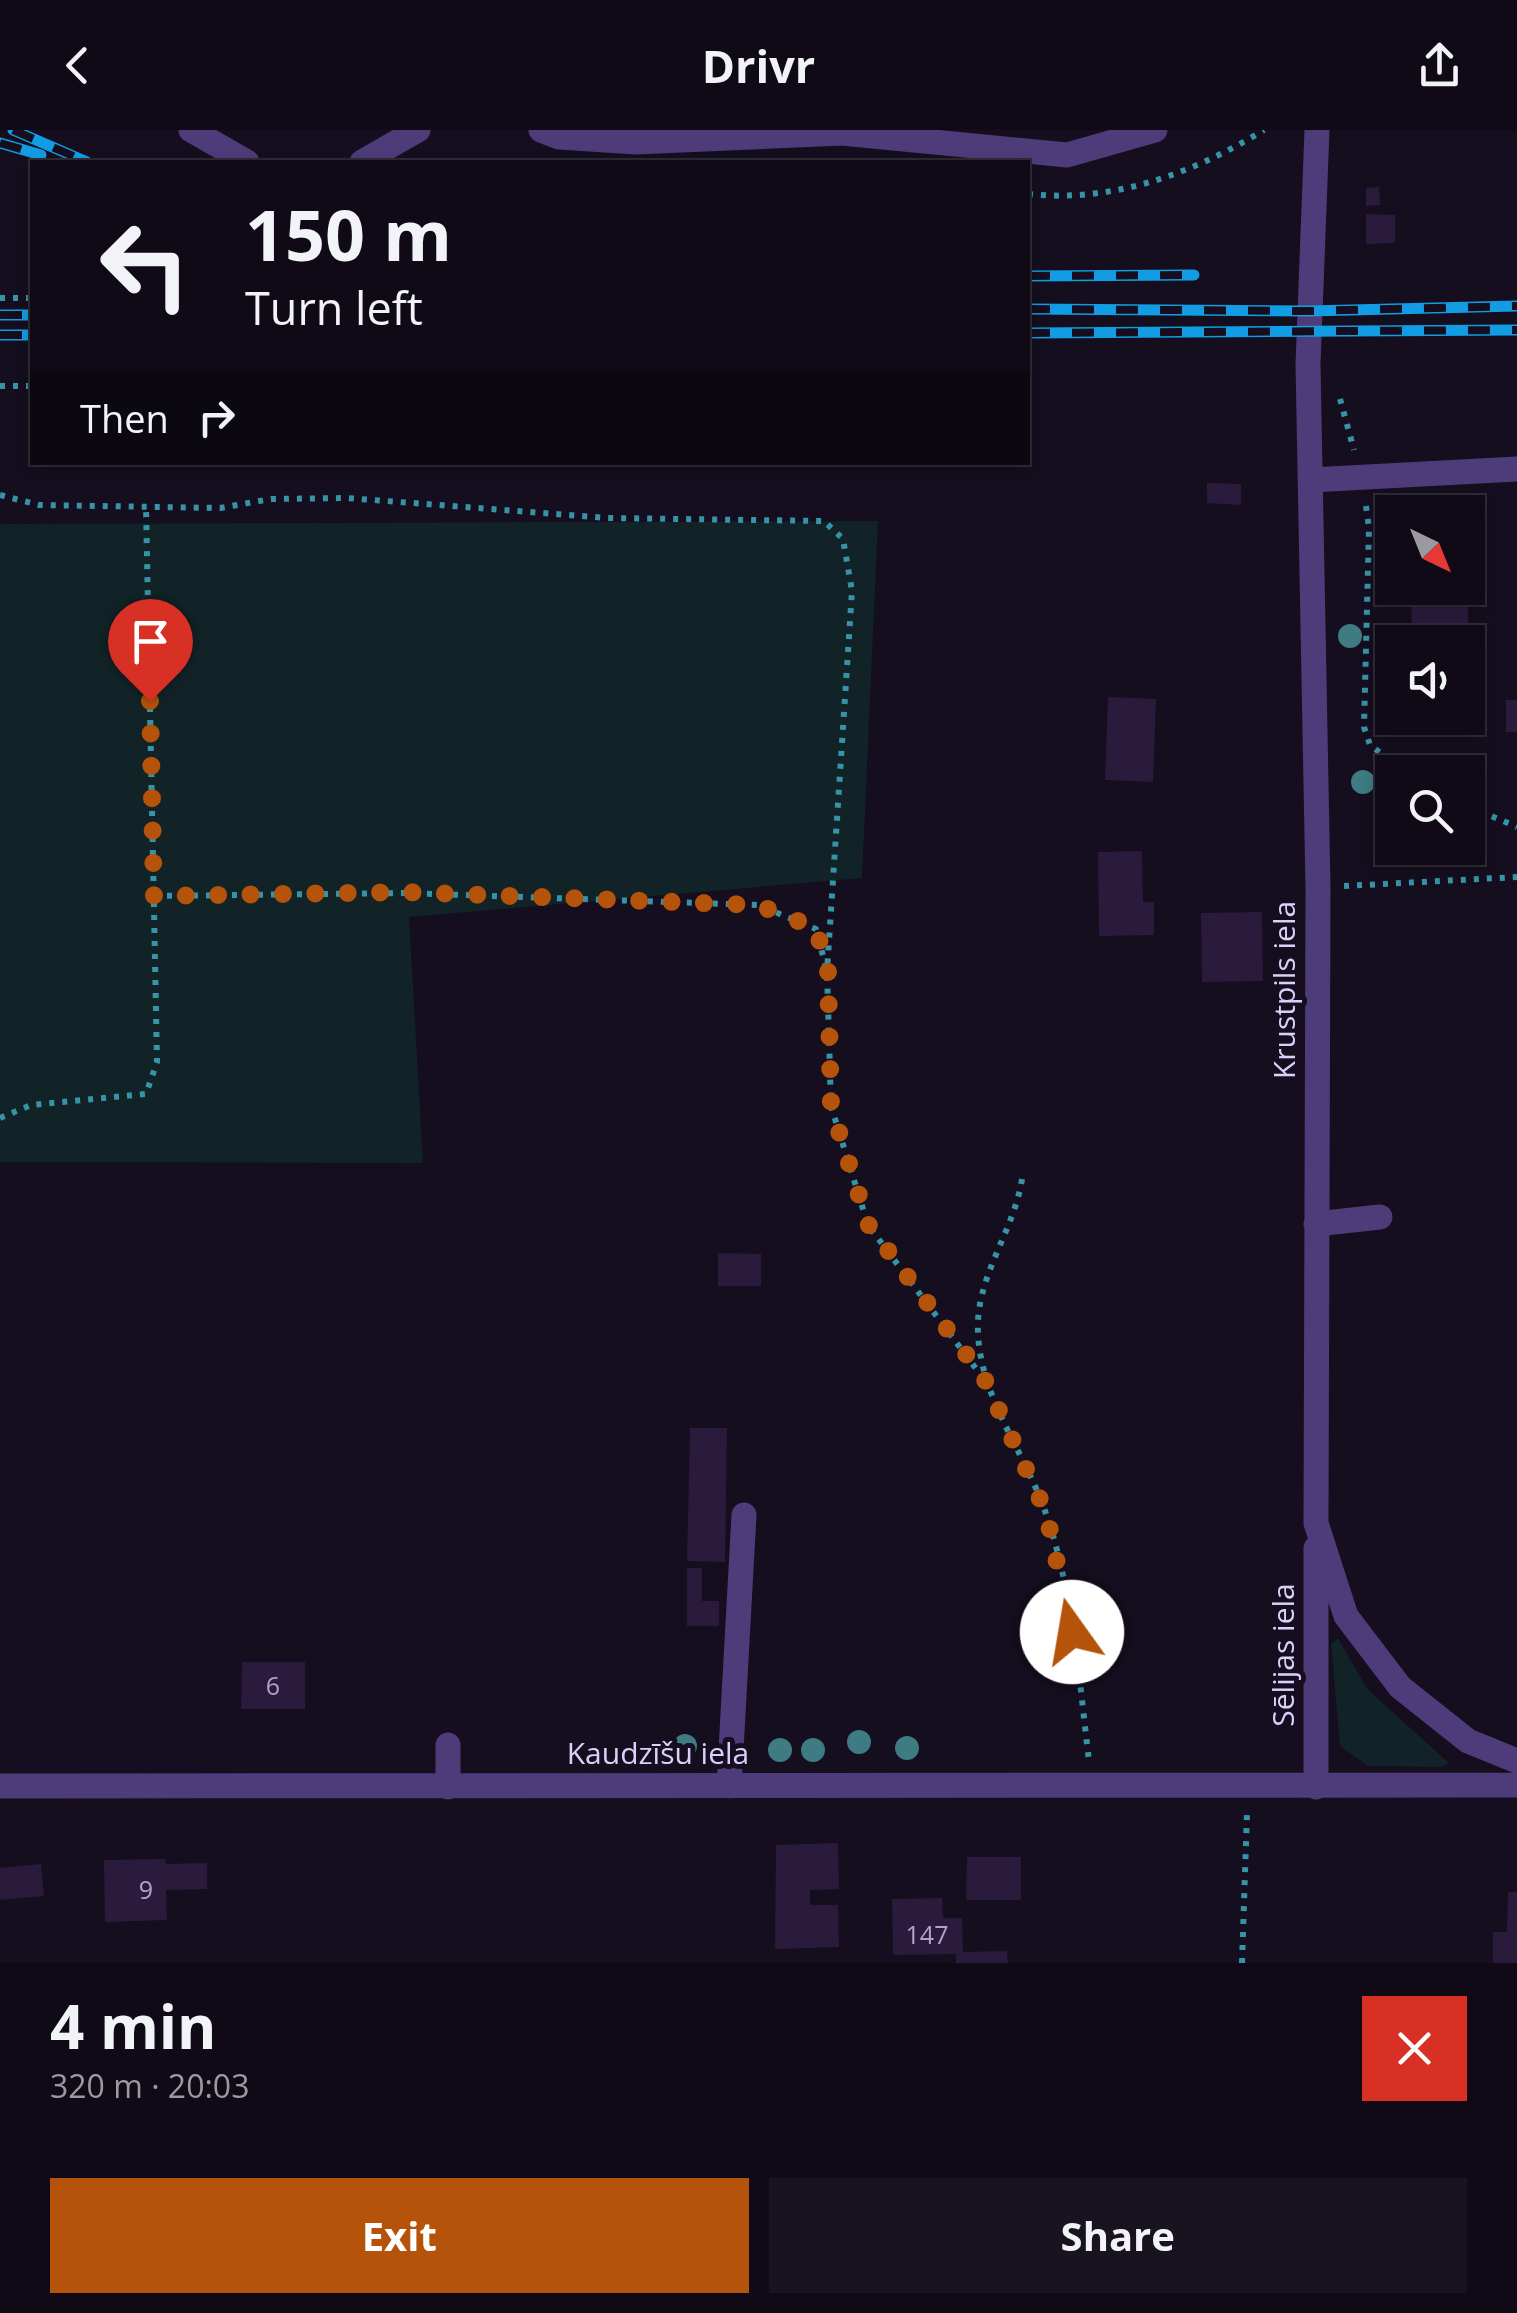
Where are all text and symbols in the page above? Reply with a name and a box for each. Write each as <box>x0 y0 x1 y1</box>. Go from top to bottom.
text: Drivr <box>702 35 815 96</box>
icon: back <box>50 38 105 93</box>
icon: share <box>1412 38 1467 93</box>
text: 150 m <box>245 186 452 282</box>
icon: left <box>80 200 210 330</box>
text: Turn left <box>245 277 423 338</box>
icon: right <box>189 390 244 445</box>
text: Then <box>80 392 169 444</box>
north arrow <box>1375 495 1485 605</box>
map controls <box>1375 495 1485 865</box>
pin <box>108 599 193 702</box>
icon: arrive <box>123 614 178 669</box>
button: sound <box>1375 625 1485 735</box>
button: search <box>1375 755 1485 865</box>
street label: Krustpils iela <box>1263 901 1304 1079</box>
position arrow <box>1020 1580 1124 1684</box>
street label: Sēlijas iela <box>1262 1583 1303 1727</box>
house number: 6 <box>266 1668 280 1702</box>
street label: Kaudzīšu iela <box>567 1732 749 1773</box>
house number: 9 <box>139 1872 153 1906</box>
house number: 147 <box>906 1917 948 1951</box>
text: 4 min <box>50 1985 217 2067</box>
button: close <box>1362 1996 1467 2101</box>
text: 320 m · 20:03 <box>50 2064 249 2107</box>
button: Exit <box>50 2178 749 2293</box>
button: Share <box>769 2178 1467 2293</box>

